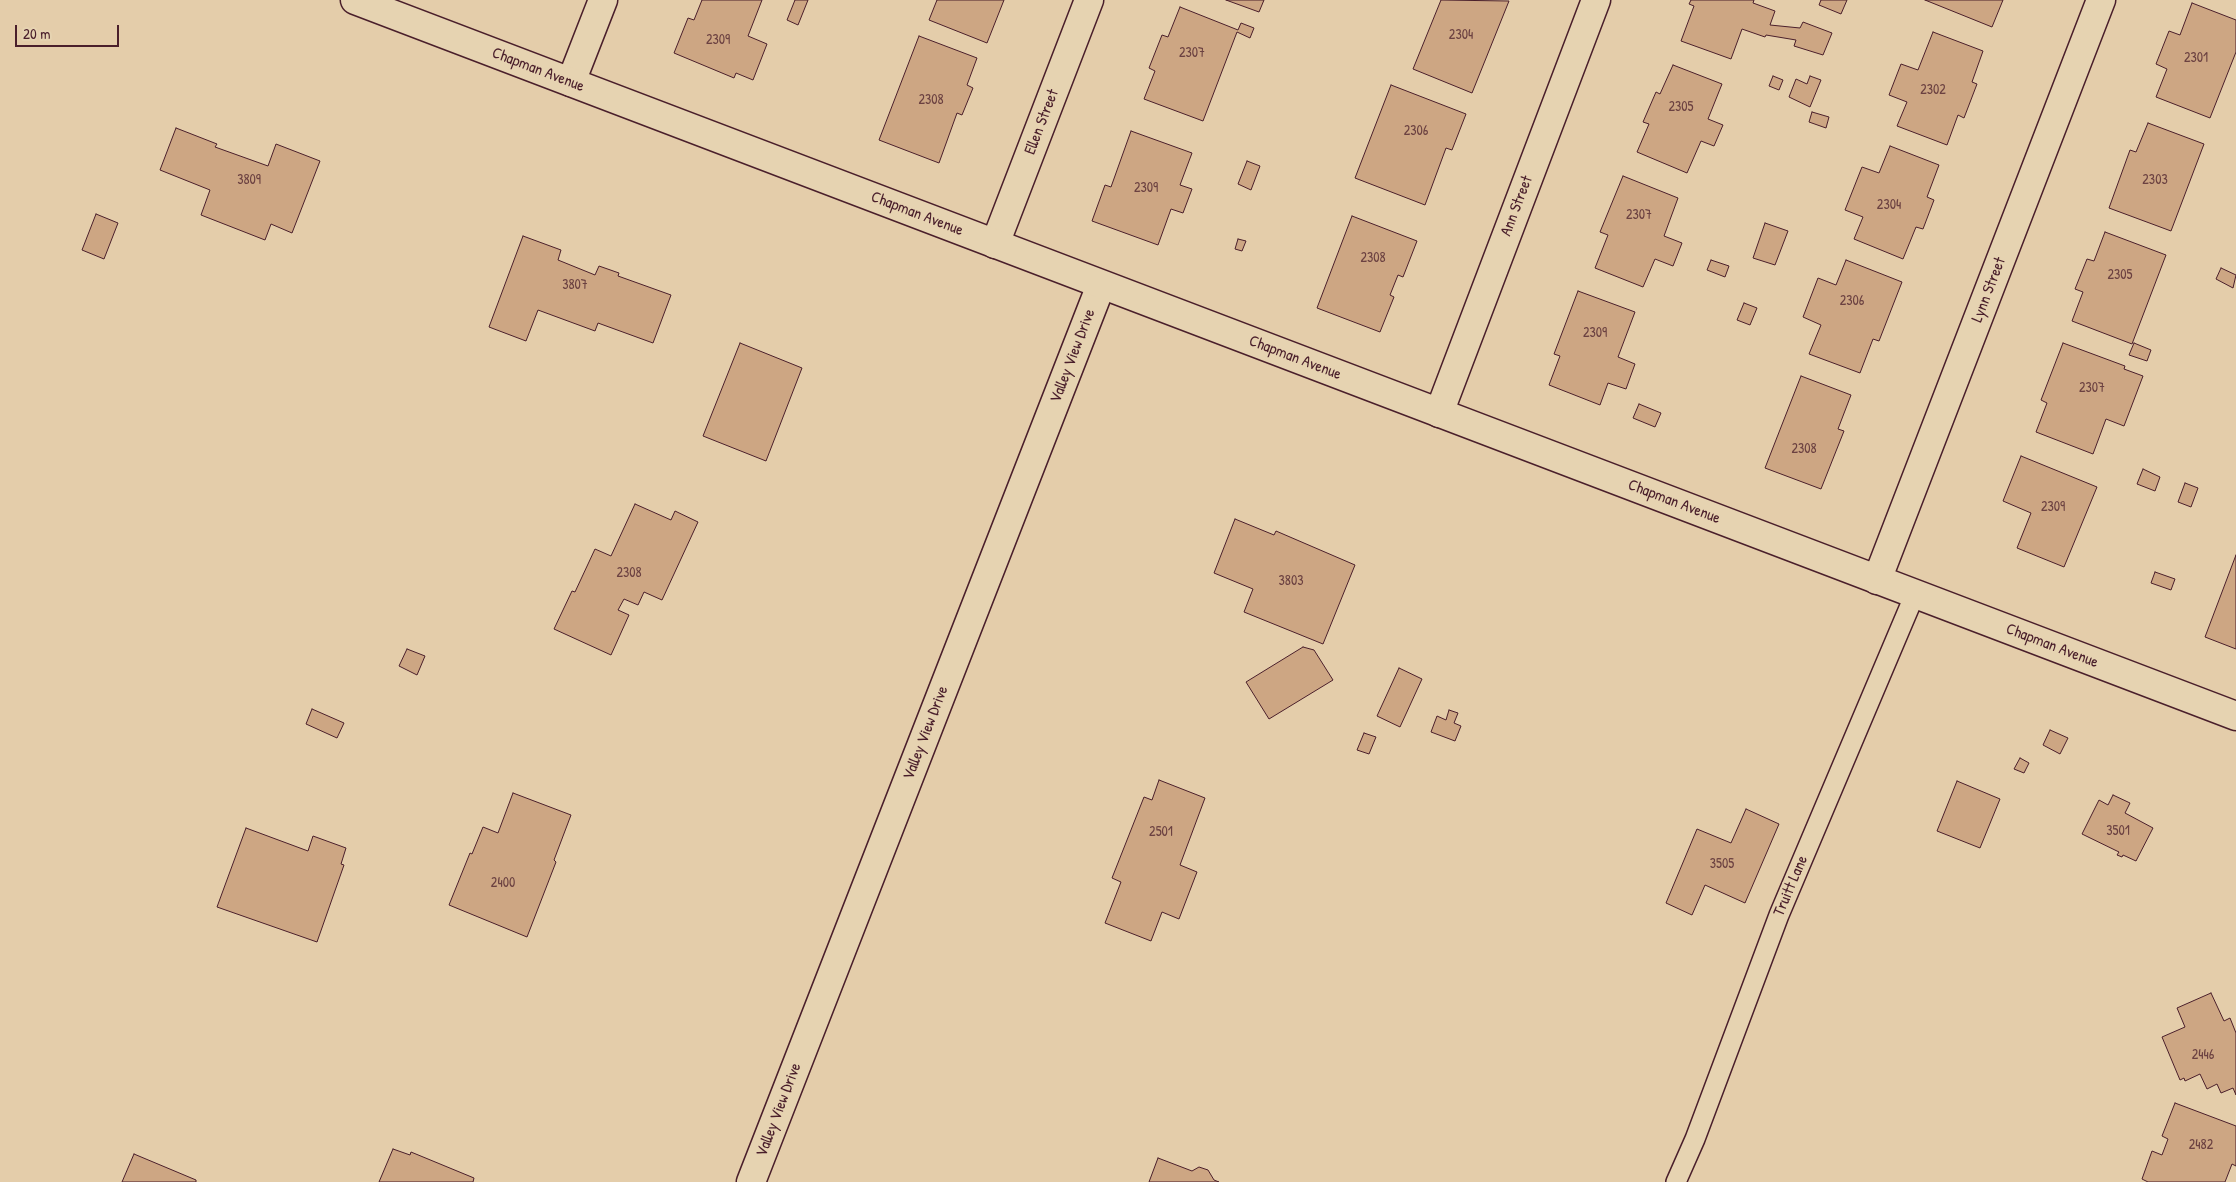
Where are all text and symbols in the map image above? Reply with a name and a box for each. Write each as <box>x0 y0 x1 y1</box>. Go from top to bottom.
scale bar <box>18 15 121 47</box>
text: 20 m <box>23 23 50 44</box>
house number: 2304 <box>1449 27 1473 43</box>
house number: 2309 <box>706 32 730 48</box>
street label: Chapman Avenue <box>489 44 587 96</box>
house number: 2307 <box>1179 45 1205 61</box>
house number: 2301 <box>2184 50 2208 66</box>
house number: 2302 <box>1920 82 1946 98</box>
street label: Ellen Street <box>1021 87 1063 157</box>
house number: 2308 <box>918 92 944 108</box>
house number: 2305 <box>1668 99 1694 115</box>
house number: 2306 <box>1404 123 1428 139</box>
house number: 3809 <box>237 172 261 188</box>
house number: 2303 <box>2142 172 2168 188</box>
street label: Ann Street <box>1497 173 1537 239</box>
house number: 2309 <box>1134 180 1158 196</box>
street label: Chapman Avenue <box>868 188 966 240</box>
house number: 2304 <box>1877 197 1901 213</box>
house number: 2307 <box>1626 207 1652 223</box>
house number: 2308 <box>1360 250 1386 266</box>
street label: Lynn Street <box>1968 255 2010 325</box>
house number: 2305 <box>2107 267 2133 283</box>
house number: 3807 <box>562 277 588 293</box>
house number: 2306 <box>1840 293 1864 309</box>
street label: Valley View Drive <box>1046 306 1100 406</box>
house number: 2309 <box>1583 325 1607 341</box>
street label: Chapman Avenue <box>1246 332 1344 384</box>
house number: 2307 <box>2079 380 2105 396</box>
house number: 2308 <box>1791 441 1817 457</box>
street label: Chapman Avenue <box>1625 476 1723 528</box>
house number: 2309 <box>2041 499 2065 515</box>
house number: 2308 <box>616 565 642 581</box>
house number: 3803 <box>1279 573 1303 589</box>
street label: Chapman Avenue <box>2003 620 2101 672</box>
street label: Valley View Drive <box>899 683 953 783</box>
house number: 3501 <box>2106 823 2130 839</box>
house number: 2501 <box>1149 824 1173 840</box>
street label: Truitt Lane <box>1770 853 1812 919</box>
house number: 3505 <box>1710 856 1734 872</box>
house number: 2400 <box>491 875 515 891</box>
house number: 2446 <box>2192 1047 2214 1063</box>
street label: Valley View Drive <box>752 1060 806 1160</box>
house number: 2482 <box>2189 1137 2213 1153</box>

